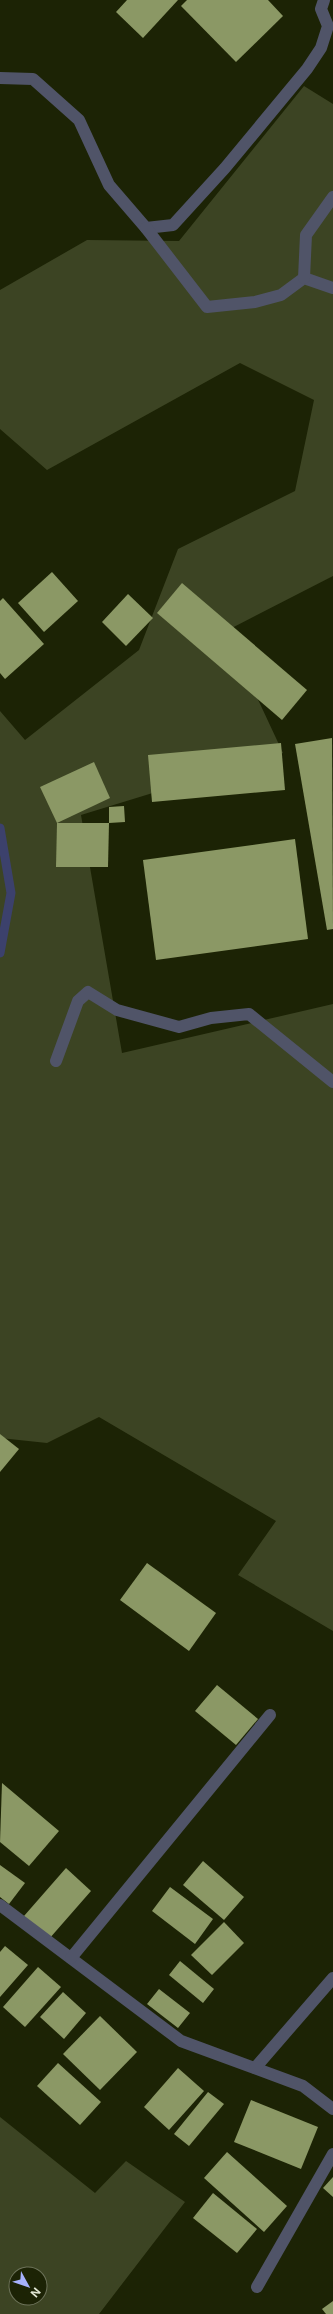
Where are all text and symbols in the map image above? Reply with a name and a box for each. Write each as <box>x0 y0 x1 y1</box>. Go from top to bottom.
north arrow <box>8 2266 48 2306</box>
text: N <box>28 2285 44 2300</box>

